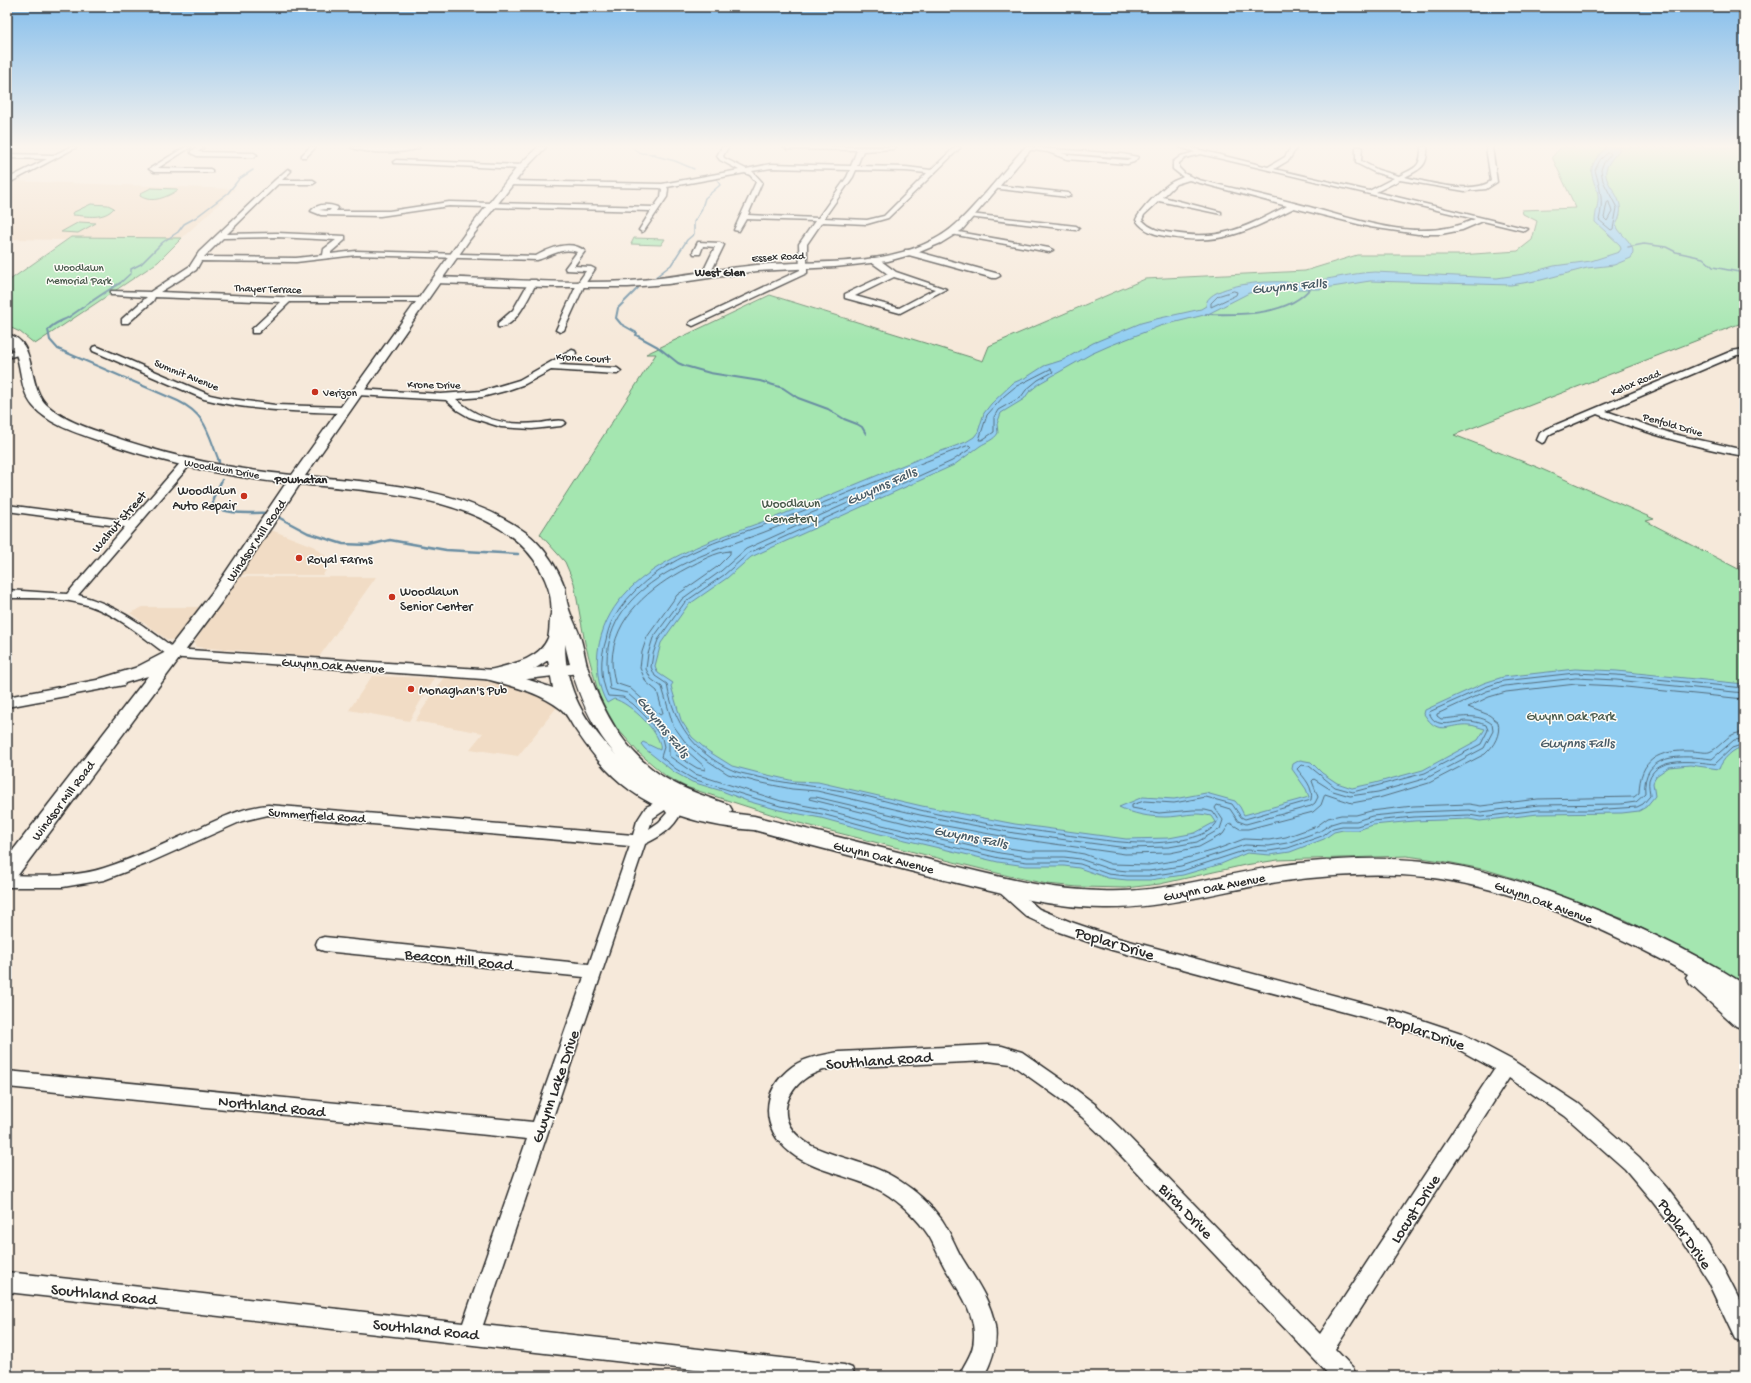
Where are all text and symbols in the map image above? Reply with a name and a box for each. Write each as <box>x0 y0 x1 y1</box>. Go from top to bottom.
street label: Essex Road <box>751 251 806 265</box>
park label: Woodlawn Memorial Park <box>46 263 113 288</box>
district label: West Glen <box>694 267 746 281</box>
water label: Gwynns Falls <box>1251 276 1329 299</box>
street label: Thayer Terrace <box>233 283 302 297</box>
street label: Krone Court <box>555 352 612 366</box>
street label: Summit Avenue <box>152 357 221 394</box>
street label: Kelox Road <box>1609 367 1664 400</box>
street label: Krone Drive <box>407 380 461 392</box>
marker: Verizon <box>310 387 320 397</box>
place label: Verizon <box>322 388 358 400</box>
street label: Penfold Drive <box>1640 410 1704 440</box>
street label: Woodlawn Drive <box>183 457 260 483</box>
water label: Gwynns Falls <box>844 464 921 510</box>
district label: Powhatan <box>274 474 328 488</box>
place label: Woodlawn Auto Repair <box>173 484 237 514</box>
street label: Walnut Street <box>89 488 152 556</box>
marker: Woodlawn Auto Repair <box>239 491 249 501</box>
street label: Windsor Mill Road <box>224 496 291 585</box>
park label: Woodlawn Cemetery <box>762 497 821 527</box>
marker: Royal Farms <box>294 553 304 563</box>
place label: Royal Farms <box>307 553 374 568</box>
place label: Woodlawn Senior Center <box>400 585 474 615</box>
marker: Woodlawn Senior Center <box>387 592 397 602</box>
street label: Gwynn Oak Avenue <box>281 655 385 678</box>
marker: Monaghan's Pub <box>406 684 416 694</box>
place label: Monaghan's Pub <box>419 684 507 699</box>
water label: Gwynns Falls <box>632 693 693 763</box>
park label: Gwynn Oak Park <box>1527 710 1617 725</box>
water label: Gwynns Falls <box>1540 736 1616 753</box>
street label: Windsor Mill Road <box>29 758 100 844</box>
street label: Summerfield Road <box>268 806 367 827</box>
water label: Gwynns Falls <box>932 823 1011 854</box>
street label: Gwynn Oak Avenue <box>832 839 936 878</box>
street label: Gwynn Oak Avenue <box>1162 871 1267 906</box>
street label: Gwynn Oak Avenue <box>1492 879 1594 928</box>
street label: Poplar Drive <box>1071 924 1157 967</box>
street label: Beacon Hill Road <box>403 946 515 977</box>
street label: Poplar Drive <box>1382 1012 1467 1057</box>
street label: Gwynn Lake Drive <box>529 1027 586 1146</box>
street label: Southland Road <box>825 1049 935 1076</box>
street label: Northland Road <box>217 1093 328 1124</box>
street label: Locust Drive <box>1388 1171 1447 1248</box>
street label: Birch Drive <box>1153 1180 1216 1245</box>
street label: Poplar Drive <box>1651 1195 1715 1275</box>
street label: Southland Road <box>50 1281 159 1312</box>
street label: Southland Road <box>372 1316 481 1347</box>

